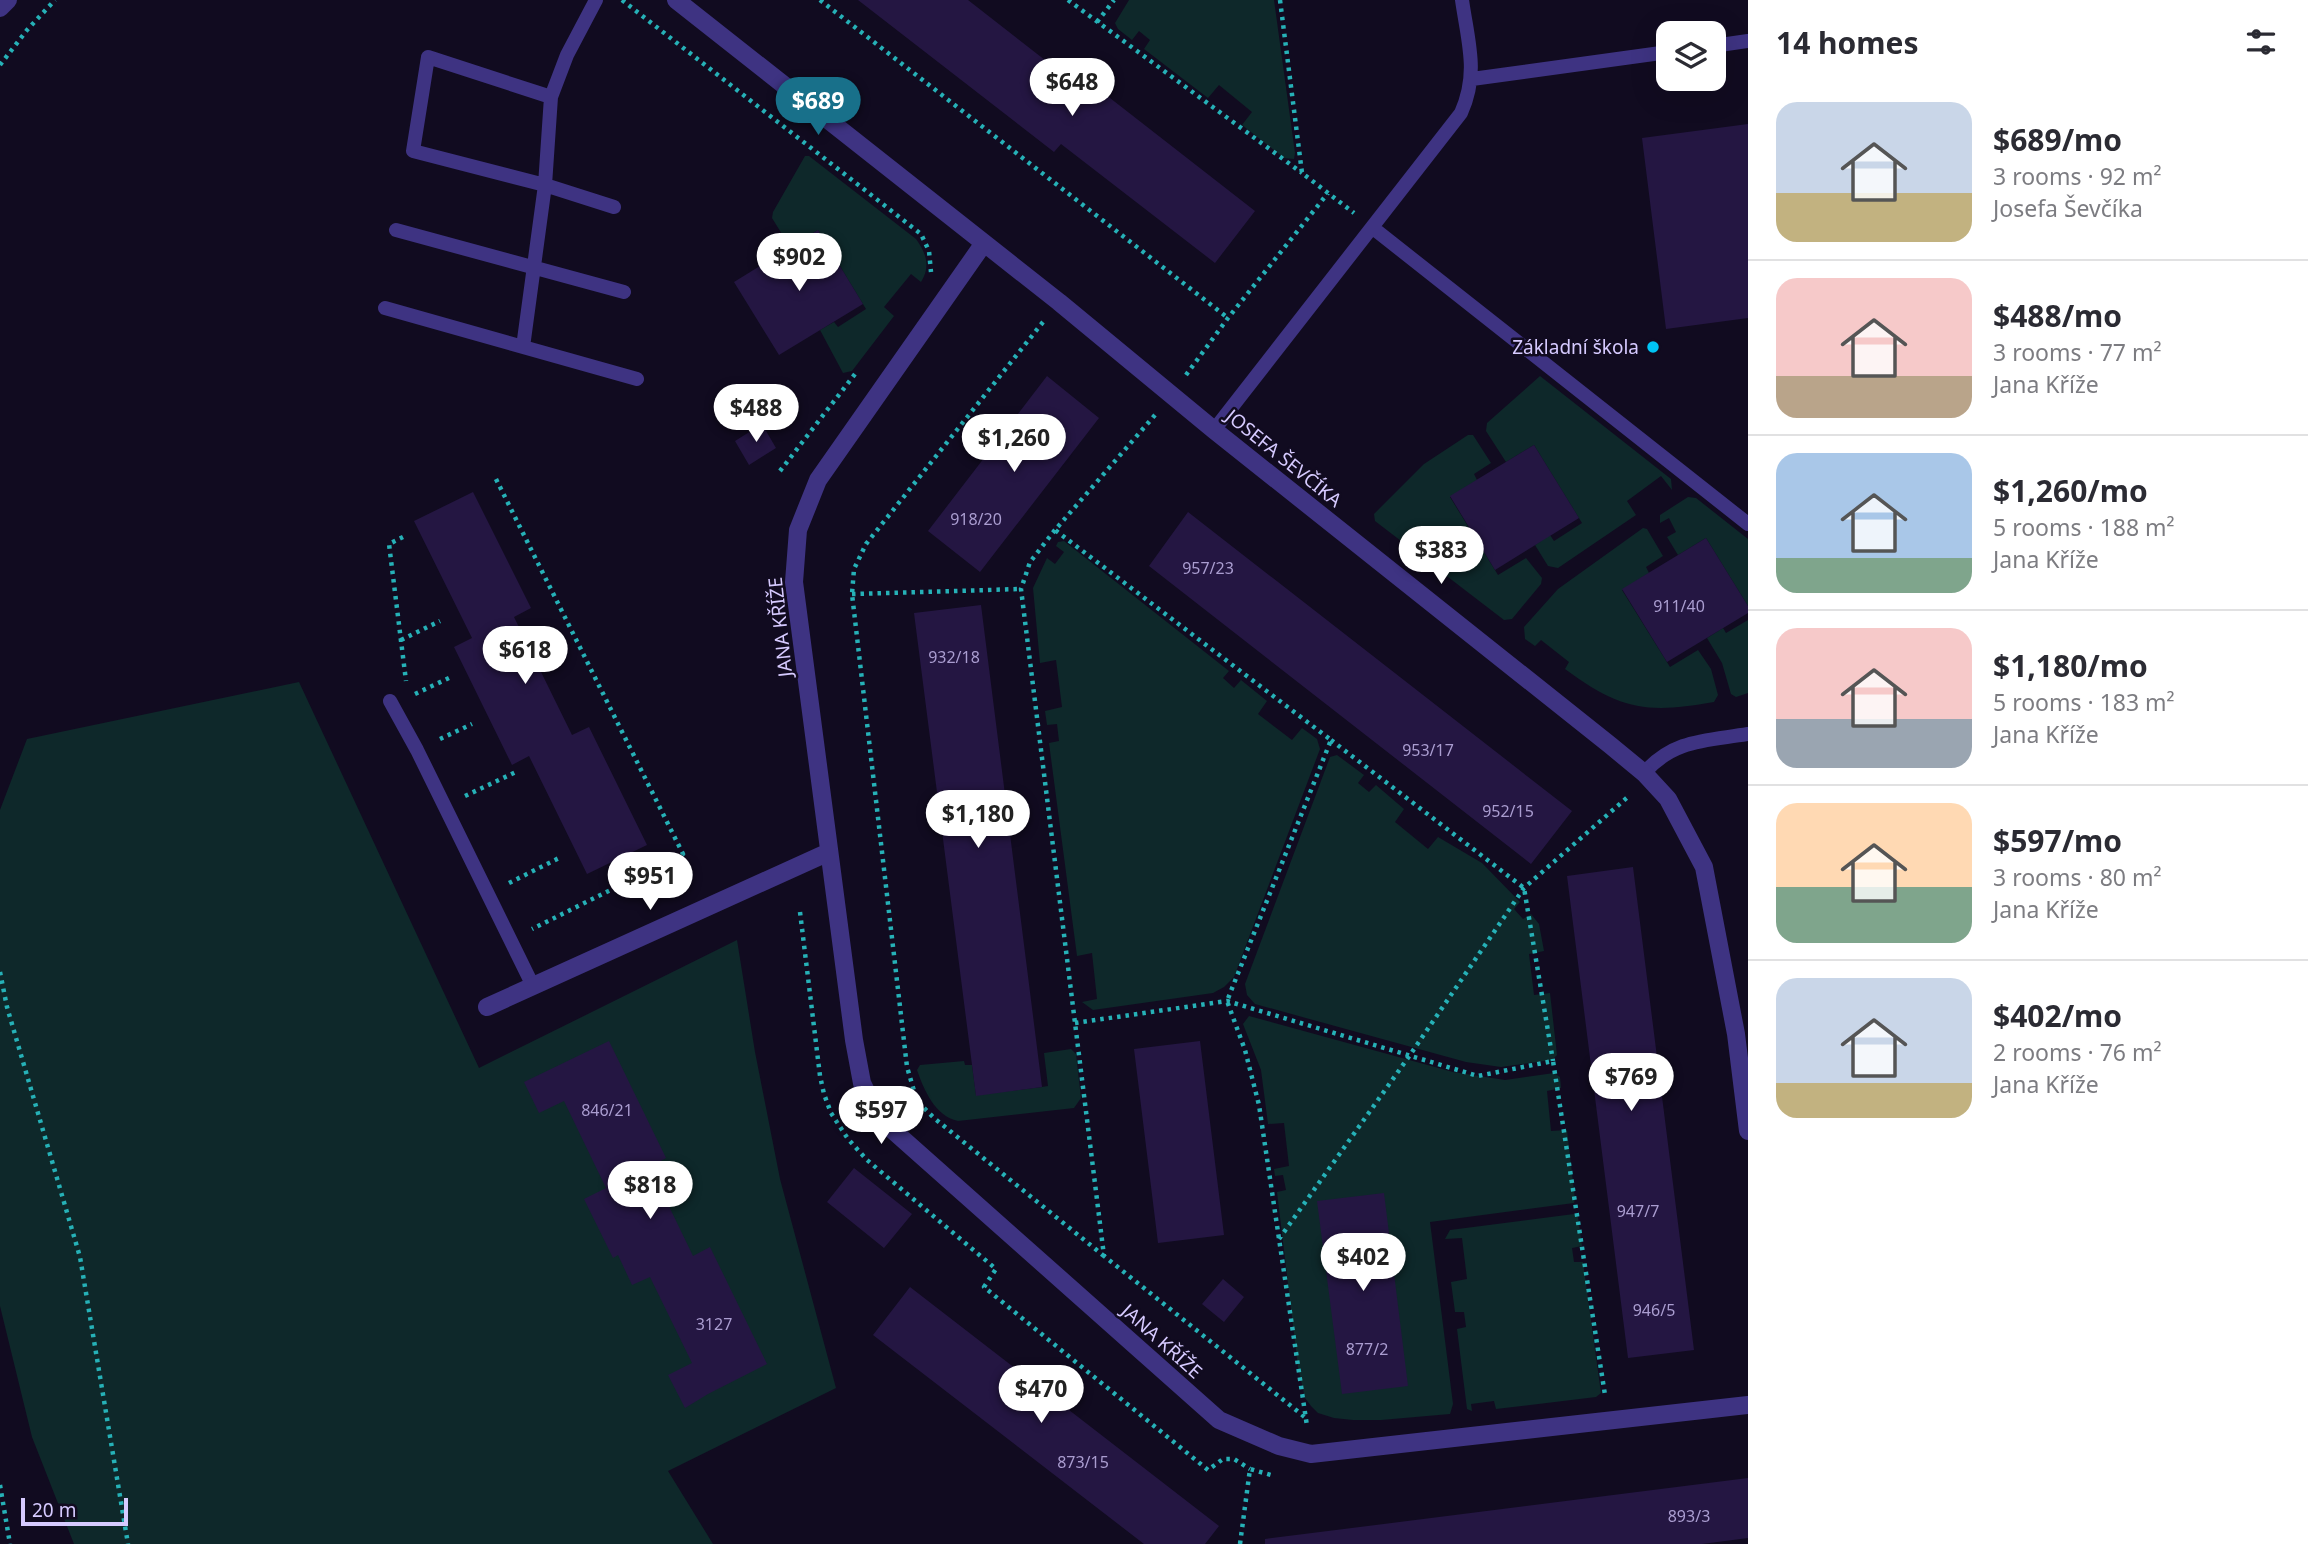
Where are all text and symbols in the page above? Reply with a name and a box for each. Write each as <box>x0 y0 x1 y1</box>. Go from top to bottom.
map controls <box>1656 21 1726 91</box>
button: layers <box>1656 21 1726 91</box>
text: 14 homes <box>1776 22 1919 63</box>
icon: filters <box>2242 23 2280 61</box>
pin: $648 <box>1031 58 1113 118</box>
text: $648 <box>1046 65 1098 97</box>
pin: $689 <box>777 78 859 137</box>
text: $689 <box>792 84 844 116</box>
text: $689/mo <box>1993 119 2122 160</box>
icon: home <box>1832 130 1916 214</box>
text: 3 rooms · 92 m² <box>1993 160 2162 192</box>
text: Josefa Ševčíka <box>1993 192 2143 224</box>
pin: $902 <box>758 233 840 293</box>
text: $902 <box>773 240 825 272</box>
text: $488/mo <box>1993 295 2122 336</box>
icon: home <box>1832 306 1916 390</box>
place label: Základní škola <box>1512 334 1639 360</box>
text: 3 rooms · 77 m² <box>1993 336 2162 368</box>
marker: Základní škola <box>1645 339 1661 355</box>
text: Jana Kříže <box>1993 368 2099 400</box>
pin: $488 <box>715 384 797 444</box>
text: $488 <box>730 391 782 423</box>
street label: JOSEFA ŠEVČÍKA <box>1219 402 1348 513</box>
pin: $1,260 <box>957 414 1071 474</box>
text: $1,260 <box>978 421 1050 453</box>
text: $1,260/mo <box>1993 470 2148 511</box>
icon: home <box>1832 481 1916 565</box>
house number: 918/20 <box>950 508 1002 530</box>
text: 5 rooms · 188 m² <box>1993 511 2175 543</box>
pin: $383 <box>1400 526 1482 586</box>
text: $383 <box>1415 533 1467 565</box>
text: Jana Kříže <box>1993 543 2099 575</box>
house number: 957/23 <box>1182 557 1234 579</box>
street label: JANA KŘÍŽE <box>762 576 798 680</box>
house number: 911/40 <box>1653 595 1705 617</box>
pin: $618 <box>484 626 566 686</box>
text: $618 <box>499 633 551 665</box>
text: $1,180/mo <box>1993 645 2148 686</box>
house number: 932/18 <box>928 646 980 668</box>
icon: home <box>1832 656 1916 740</box>
text: 5 rooms · 183 m² <box>1993 686 2175 718</box>
text: Jana Kříže <box>1993 718 2099 750</box>
house number: 953/17 <box>1402 739 1454 761</box>
pin: $1,180 <box>921 790 1035 850</box>
text: $1,180 <box>942 797 1014 829</box>
house number: 952/15 <box>1482 800 1534 822</box>
text: $597/mo <box>1993 820 2122 861</box>
icon: home <box>1832 831 1916 915</box>
pin: $951 <box>609 852 691 912</box>
text: $951 <box>624 859 676 891</box>
text: 3 rooms · 80 m² <box>1993 861 2162 893</box>
text: Jana Kříže <box>1993 893 2099 925</box>
text: $402/mo <box>1993 995 2122 1036</box>
icon: home <box>1832 1006 1916 1090</box>
text: 2 rooms · 76 m² <box>1993 1036 2162 1068</box>
pin: $769 <box>1590 1054 1672 1113</box>
text: $769 <box>1605 1060 1657 1092</box>
text: Jana Kříže <box>1993 1068 2099 1100</box>
pin: $597 <box>840 1086 922 1146</box>
text: $597 <box>855 1093 907 1125</box>
house number: 846/21 <box>581 1099 633 1121</box>
pin: $818 <box>609 1162 691 1221</box>
text: $818 <box>624 1168 676 1200</box>
house number: 947/7 <box>1617 1200 1659 1222</box>
pin: $402 <box>1322 1234 1404 1293</box>
text: $402 <box>1337 1240 1389 1272</box>
street label: JANA KŘÍŽE <box>1115 1296 1208 1384</box>
house number: 946/5 <box>1633 1299 1675 1321</box>
house number: 3127 <box>696 1313 732 1335</box>
house number: 877/2 <box>1346 1338 1388 1360</box>
pin: $470 <box>1000 1366 1082 1425</box>
text: $470 <box>1015 1372 1067 1404</box>
house number: 873/15 <box>1057 1451 1109 1473</box>
scale bar <box>21 1495 128 1527</box>
text: 20 m <box>32 1497 76 1523</box>
house number: 893/3 <box>1668 1505 1710 1527</box>

